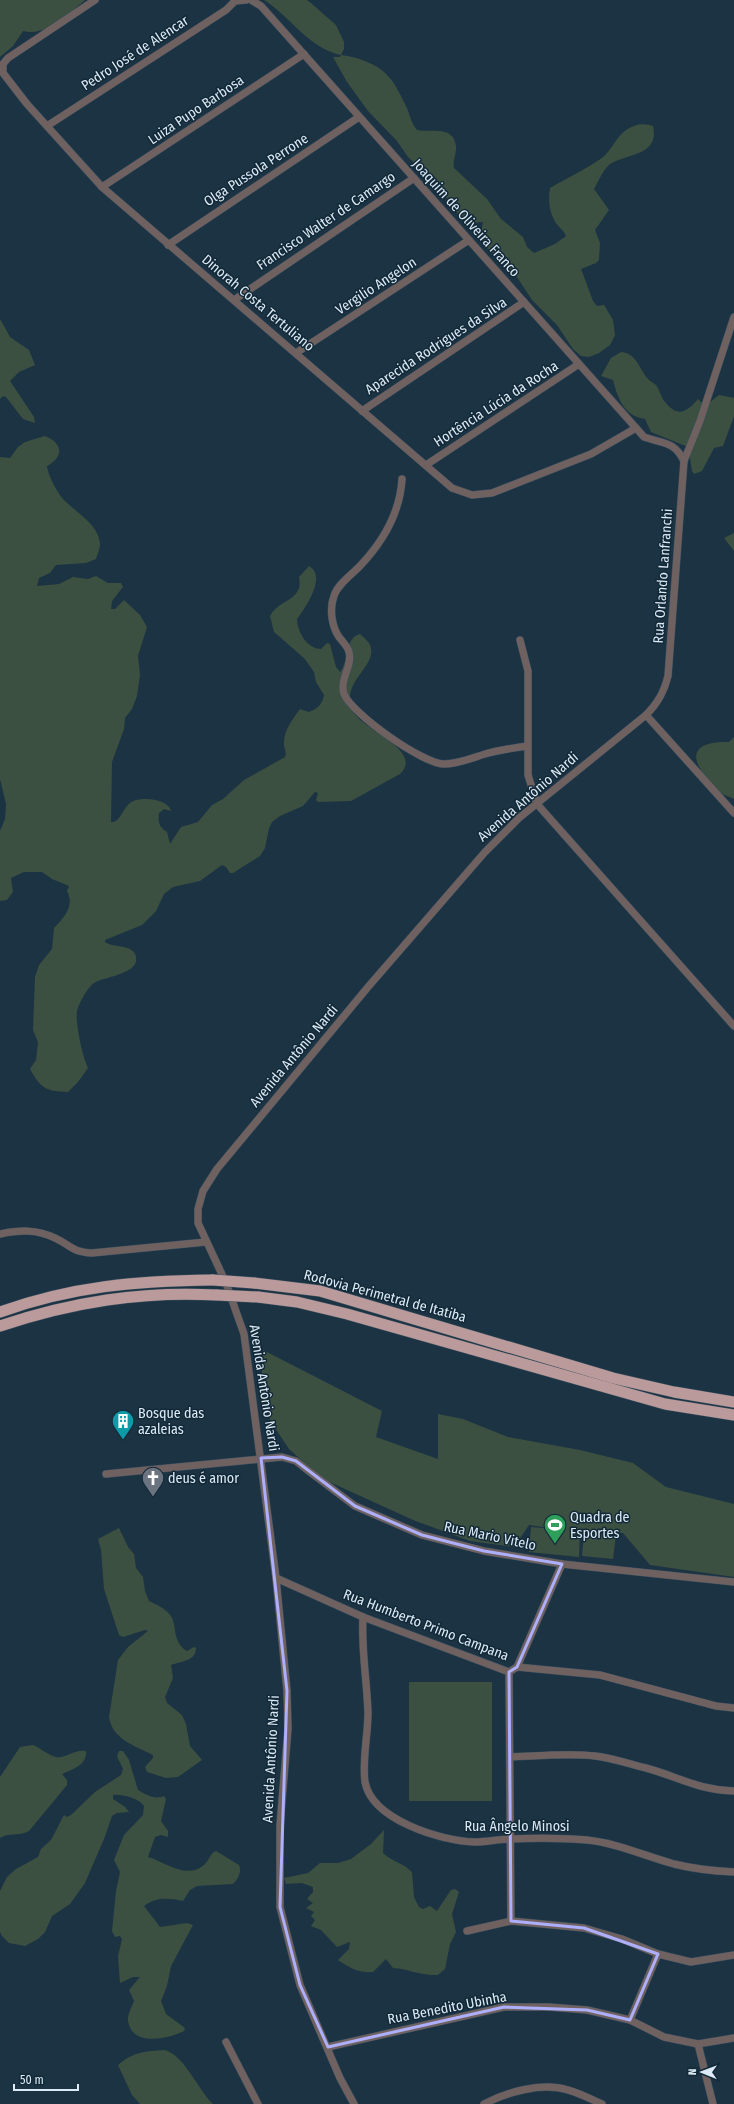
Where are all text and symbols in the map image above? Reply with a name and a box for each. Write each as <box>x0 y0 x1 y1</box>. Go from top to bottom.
street label: Pedro José de Alencar <box>78 12 192 94</box>
street label: Luiza Pupo Barbosa <box>145 72 247 148</box>
street label: Olga Pussola Perrone <box>201 130 311 210</box>
street label: Joaquim de Oliveira Franco <box>409 156 523 280</box>
street label: Francisco Walter de Camargo <box>253 168 399 274</box>
street label: Dinorah Costa Tertuliano <box>198 251 318 355</box>
street label: Vergilio Angelon <box>332 254 420 318</box>
street label: Aparecida Rodrigues da Silva <box>362 294 510 398</box>
street label: Hortência Lúcia da Rocha <box>431 357 561 451</box>
street label: Rua Orlando Lanfranchi <box>650 508 676 644</box>
street label: Avenida Antônio Nardi <box>474 749 582 845</box>
street label: Avenida Antônio Nardi <box>246 1002 342 1110</box>
street label: Rodovia Perimetral de Itatiba <box>302 1266 468 1326</box>
street label: Avenida Antônio Nardi <box>246 1323 282 1453</box>
place label: Bosque das azaleias <box>138 1405 204 1438</box>
building icon: Bosque das azaleias <box>110 1408 136 1441</box>
church icon: deus é amor <box>140 1465 166 1498</box>
place label: deus é amor <box>168 1470 239 1487</box>
place label: Quadra de Esportes <box>570 1509 630 1542</box>
sports icon: Quadra de Esportes <box>542 1512 568 1545</box>
street label: Rua Mario Vitelo <box>442 1518 538 1554</box>
street label: Rua Humberto Primo Campana <box>341 1586 511 1664</box>
street label: Avenida Antônio Nardi <box>259 1695 283 1823</box>
street label: Rua Ângelo Minosi <box>464 1817 570 1835</box>
street label: Rua Benedito Ubinha <box>386 1988 508 2028</box>
north arrow <box>682 2052 722 2092</box>
scale bar <box>14 2066 78 2092</box>
text: N <box>686 2068 699 2075</box>
text: 50 m <box>20 2073 44 2087</box>

